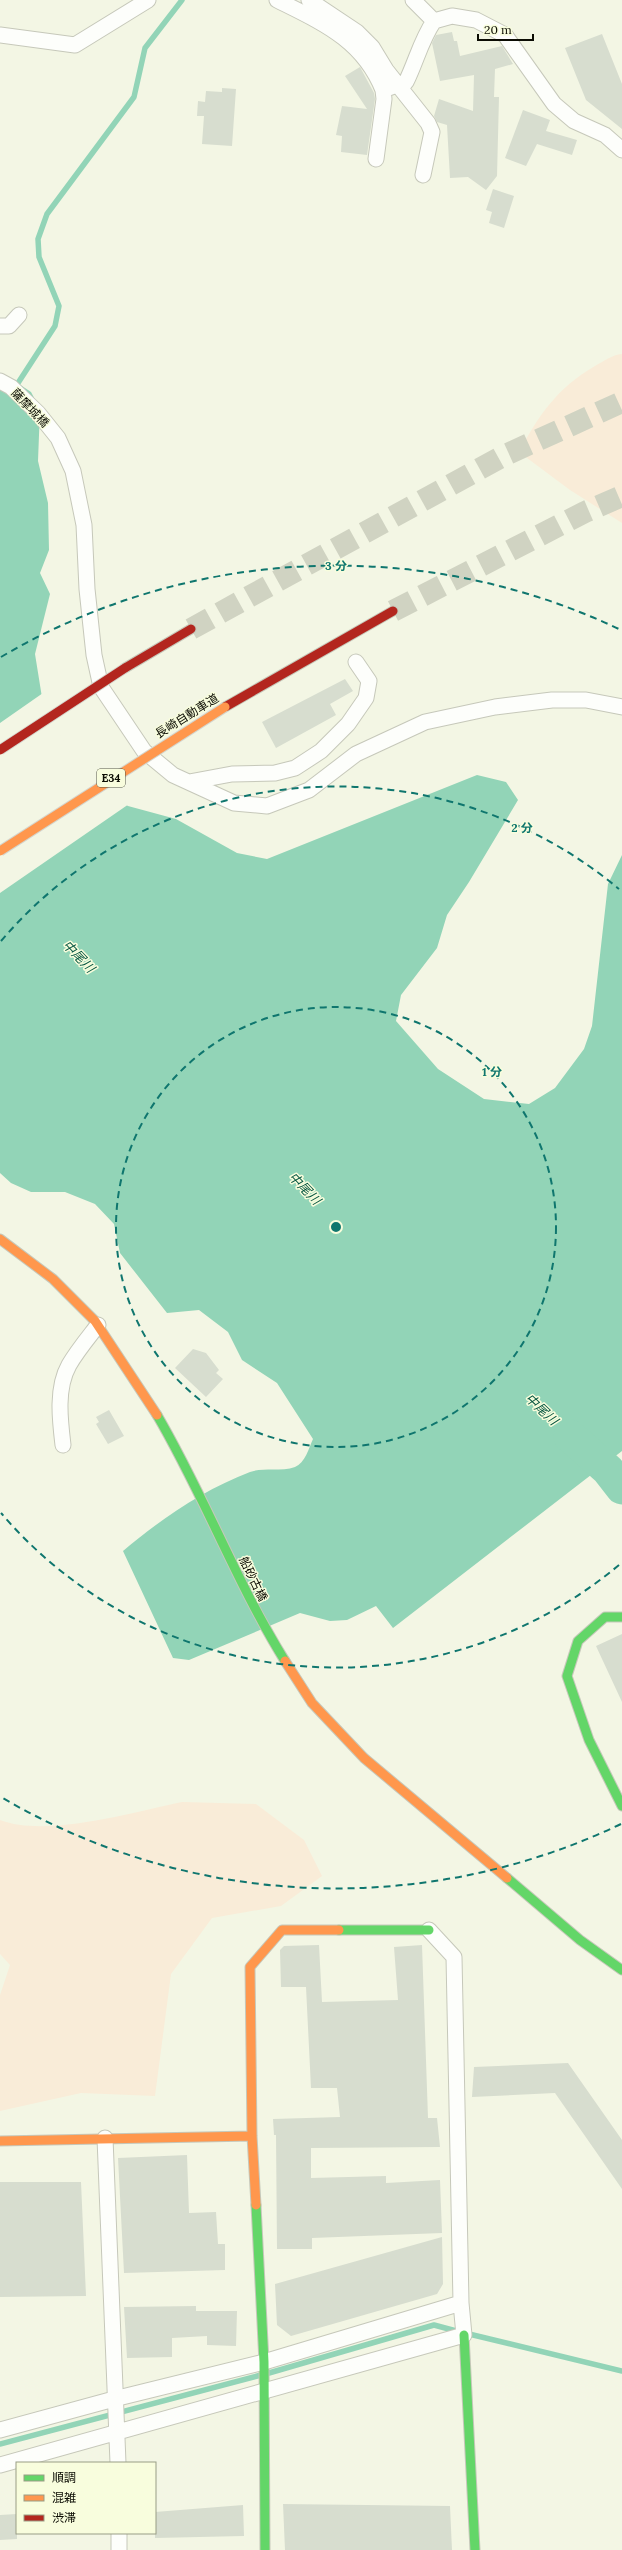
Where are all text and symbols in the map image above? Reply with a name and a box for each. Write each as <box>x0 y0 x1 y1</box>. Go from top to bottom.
scale bar <box>478 16 533 42</box>
text: 20 m <box>484 22 512 37</box>
street label: 薩摩城橋 <box>8 385 52 430</box>
text: 3 分 <box>325 558 347 573</box>
street label: 長崎自動車道 <box>152 690 221 741</box>
road number: E34 <box>97 769 125 787</box>
text: 2 分 <box>511 820 533 835</box>
water label: 中尾川 <box>59 936 100 978</box>
text: 1 分 <box>482 1064 502 1079</box>
water label: 中尾川 <box>285 1168 326 1210</box>
centre of rings <box>329 1220 343 1234</box>
water label: 中尾川 <box>522 1390 563 1430</box>
street label: 船砂古橋 <box>236 1554 271 1604</box>
legend <box>16 2462 156 2534</box>
text: 順調 <box>52 2470 76 2485</box>
text: 混雑 <box>52 2490 76 2505</box>
text: 渋滞 <box>52 2510 76 2525</box>

